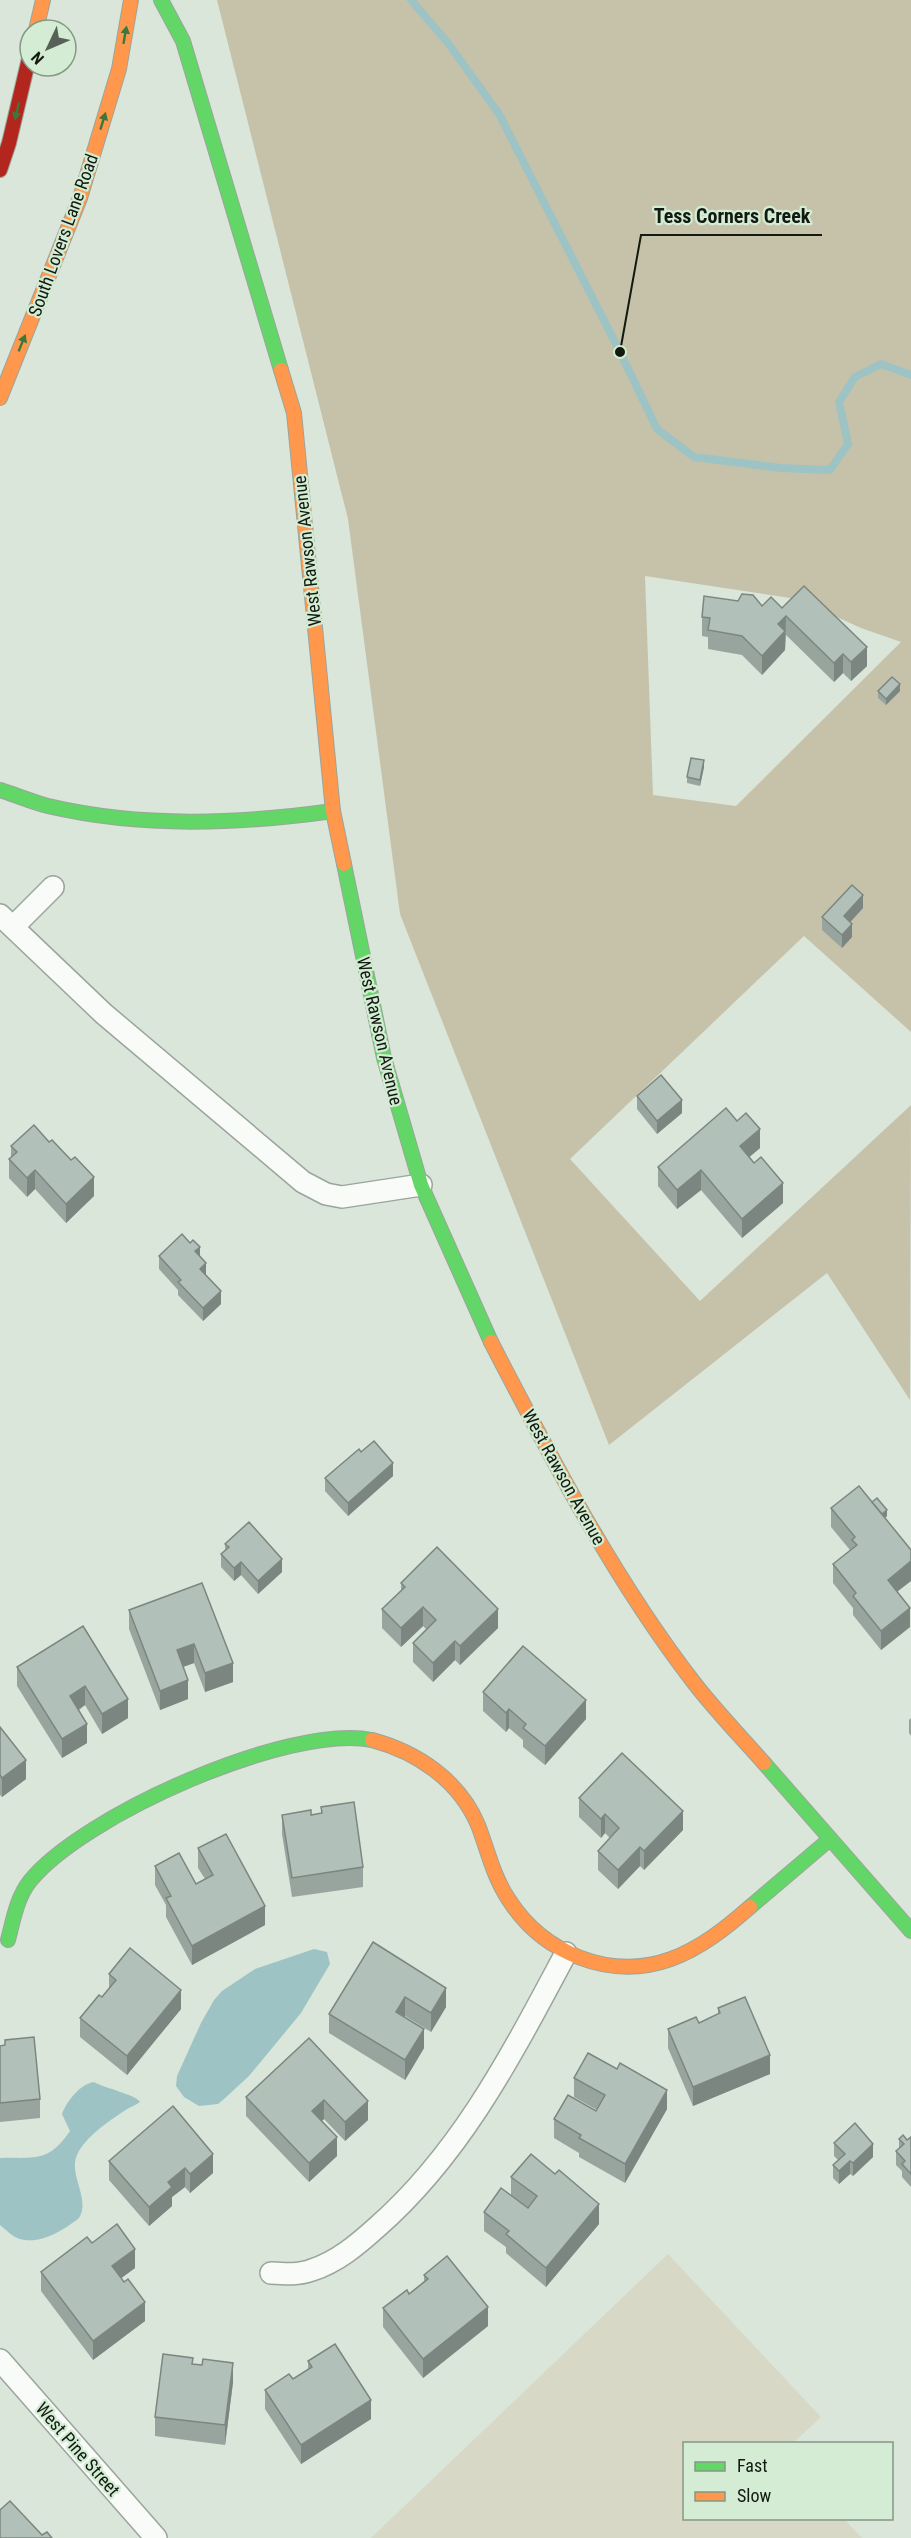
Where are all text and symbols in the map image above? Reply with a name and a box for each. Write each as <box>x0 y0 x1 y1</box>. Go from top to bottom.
north arrow <box>18 18 78 78</box>
one-way arrow <box>121 25 130 44</box>
text: N <box>27 48 48 68</box>
one-way arrow <box>11 102 21 120</box>
one-way arrow <box>99 112 108 130</box>
street label: South Lovers Lane Road <box>24 151 102 319</box>
callout: Tess Corners Creek <box>641 197 822 235</box>
text: Tess Corners Creek <box>654 204 811 228</box>
one-way arrow <box>17 334 27 352</box>
street label: West Rawson Avenue <box>289 475 325 627</box>
street label: West Rawson Avenue <box>353 955 407 1107</box>
street label: West Rawson Avenue <box>518 1406 610 1548</box>
street label: West Pine Street <box>32 2398 124 2500</box>
legend <box>683 2442 893 2520</box>
text: Fast <box>737 2455 768 2476</box>
text: Slow <box>737 2485 772 2506</box>

